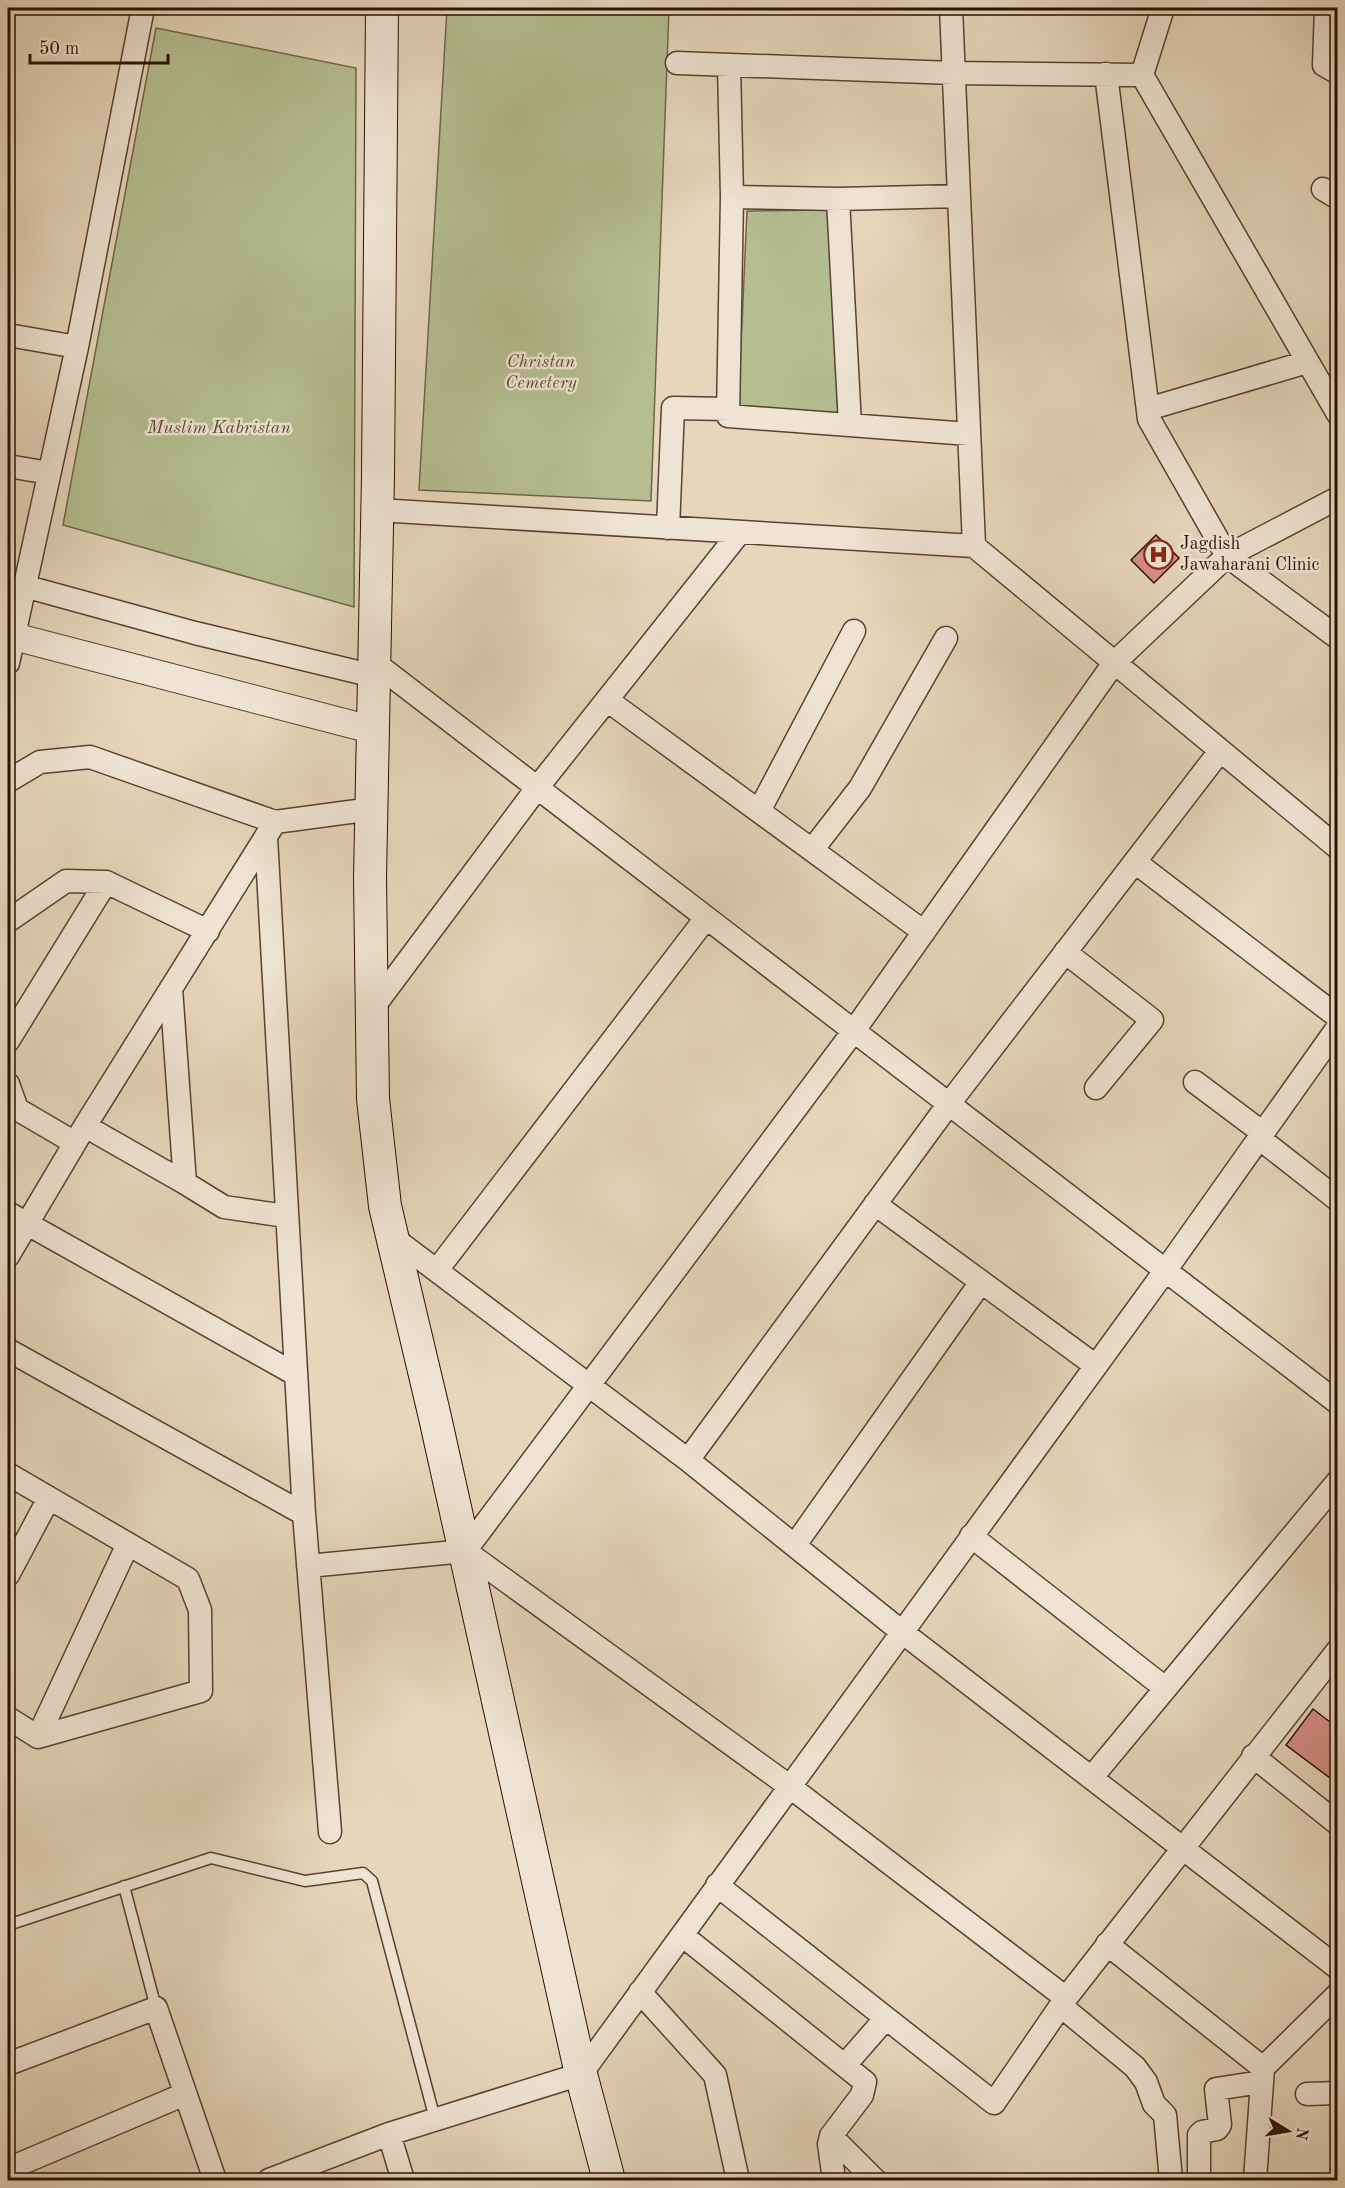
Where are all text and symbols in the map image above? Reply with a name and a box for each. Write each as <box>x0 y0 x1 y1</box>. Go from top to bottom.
scale bar <box>30 27 168 65</box>
text: 50 m <box>39 40 79 58</box>
park label: Christan Cemetery <box>505 353 577 392</box>
park label: Muslim Kabristan <box>146 419 291 437</box>
place label: Jagdish Jawaharani Clinic <box>1180 535 1319 574</box>
hospital icon: Jagdish Jawaharani Clinic <box>1143 538 1175 570</box>
north arrow <box>1258 2101 1318 2161</box>
text: N <box>1292 2126 1310 2142</box>

